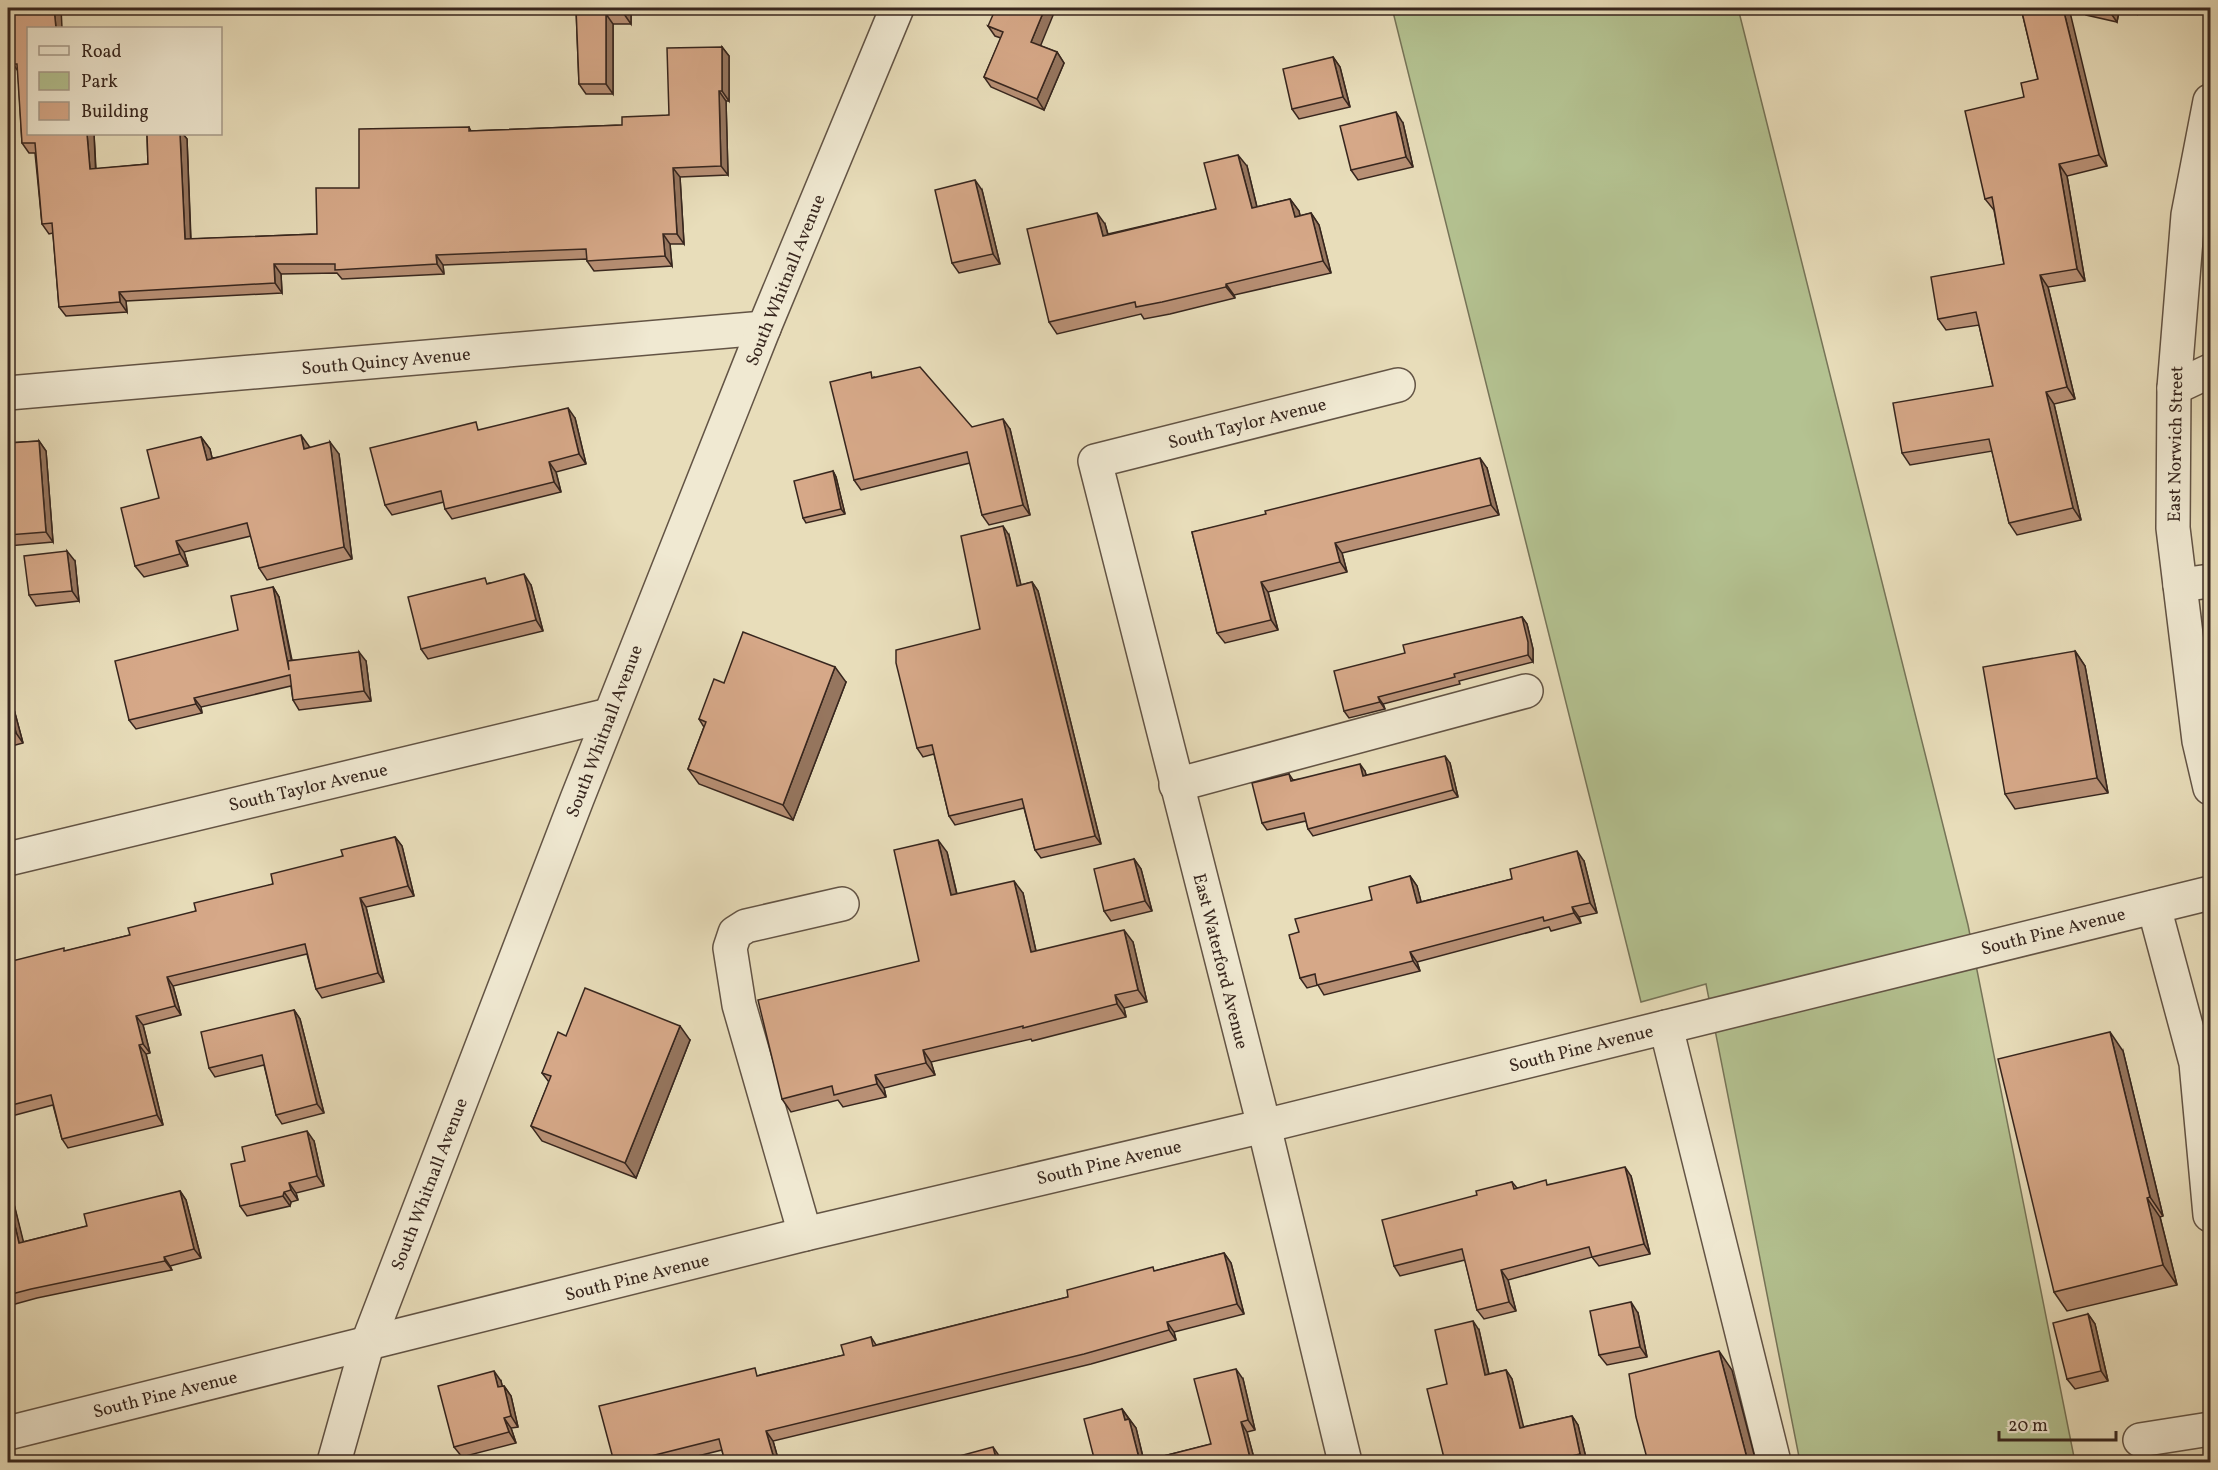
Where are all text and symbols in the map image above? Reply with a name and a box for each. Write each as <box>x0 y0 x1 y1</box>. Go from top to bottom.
legend <box>27 27 222 135</box>
text: Road <box>81 40 122 65</box>
text: Park <box>81 70 118 95</box>
text: Building <box>81 100 149 125</box>
street label: South Whitnall Avenue <box>741 191 832 370</box>
street label: South Quincy Avenue <box>301 343 472 382</box>
street label: East Norwich Street <box>2163 366 2190 522</box>
street label: South Taylor Avenue <box>1166 393 1329 456</box>
street label: South Whitnall Avenue <box>561 642 650 821</box>
street label: South Taylor Avenue <box>226 758 390 819</box>
street label: East Waterford Avenue <box>1186 871 1254 1052</box>
street label: South Pine Avenue <box>1979 902 2128 962</box>
street label: South Pine Avenue <box>1507 1019 1656 1079</box>
street label: South Whitnall Avenue <box>386 1095 475 1274</box>
street label: South Pine Avenue <box>1034 1135 1184 1192</box>
street label: South Pine Avenue <box>563 1248 712 1308</box>
street label: South Pine Avenue <box>91 1365 240 1425</box>
scale bar <box>1999 1404 2116 1442</box>
text: 20 m <box>2008 1414 2048 1439</box>

